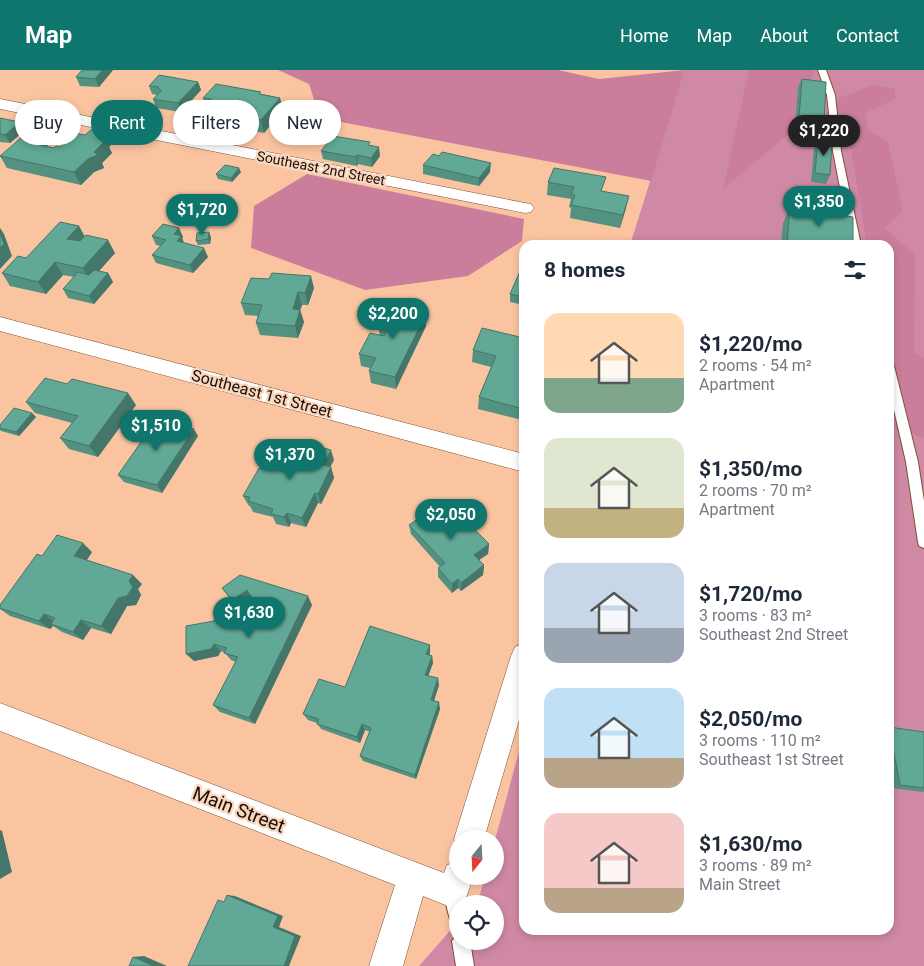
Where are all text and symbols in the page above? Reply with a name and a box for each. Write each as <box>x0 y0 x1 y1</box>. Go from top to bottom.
text: Map <box>25 21 72 49</box>
text: Home <box>620 25 669 46</box>
text: Map <box>697 25 732 46</box>
text: About <box>760 25 808 46</box>
text: Contact <box>836 25 899 46</box>
chip: Buy <box>15 100 81 145</box>
chip: Rent <box>91 100 163 145</box>
chip: Filters <box>173 100 259 145</box>
chip: New <box>269 100 341 145</box>
pin: $1,220 <box>783 114 865 157</box>
text: $1,220 <box>799 121 849 140</box>
street label: Southeast 2nd Street <box>255 148 387 188</box>
pin: $1,350 <box>778 186 860 228</box>
text: $1,350 <box>794 192 844 211</box>
pin: $1,720 <box>161 194 243 236</box>
text: $1,720 <box>177 200 227 219</box>
icon: filters <box>841 256 869 284</box>
text: 8 homes <box>544 258 625 282</box>
pin: $2,200 <box>352 298 434 340</box>
text: $2,200 <box>368 304 418 323</box>
text: $1,220/mo <box>699 332 802 356</box>
icon: home <box>584 333 644 393</box>
text: 2 rooms · 54 m² <box>699 356 812 375</box>
street label: Southeast 1st Street <box>189 366 334 421</box>
text: Apartment <box>699 375 775 394</box>
pin: $1,510 <box>115 410 197 452</box>
text: $1,510 <box>131 416 181 435</box>
pin: $1,370 <box>249 438 331 481</box>
text: $1,370 <box>265 445 315 464</box>
text: $1,350/mo <box>699 457 802 481</box>
icon: home <box>584 458 644 518</box>
text: 2 rooms · 70 m² <box>699 481 812 500</box>
pin: $2,050 <box>410 498 492 541</box>
text: Apartment <box>699 500 775 519</box>
text: $2,050 <box>426 505 476 524</box>
text: $1,720/mo <box>699 582 802 606</box>
icon: home <box>584 583 644 643</box>
pin: $1,630 <box>208 596 290 639</box>
text: $1,630 <box>224 603 274 622</box>
text: 3 rooms · 83 m² <box>699 606 812 625</box>
text: Southeast 2nd Street <box>699 625 848 644</box>
text: $2,050/mo <box>699 707 802 731</box>
icon: home <box>584 708 644 768</box>
text: 3 rooms · 110 m² <box>699 731 821 750</box>
text: Southeast 1st Street <box>699 750 844 769</box>
street label: Main Street <box>189 781 288 838</box>
north arrow <box>449 830 504 885</box>
map controls <box>449 830 504 950</box>
text: $1,630/mo <box>699 832 802 856</box>
icon: home <box>584 833 644 893</box>
text: 3 rooms · 89 m² <box>699 856 812 875</box>
text: Main Street <box>699 875 781 894</box>
button: locate <box>449 895 504 950</box>

